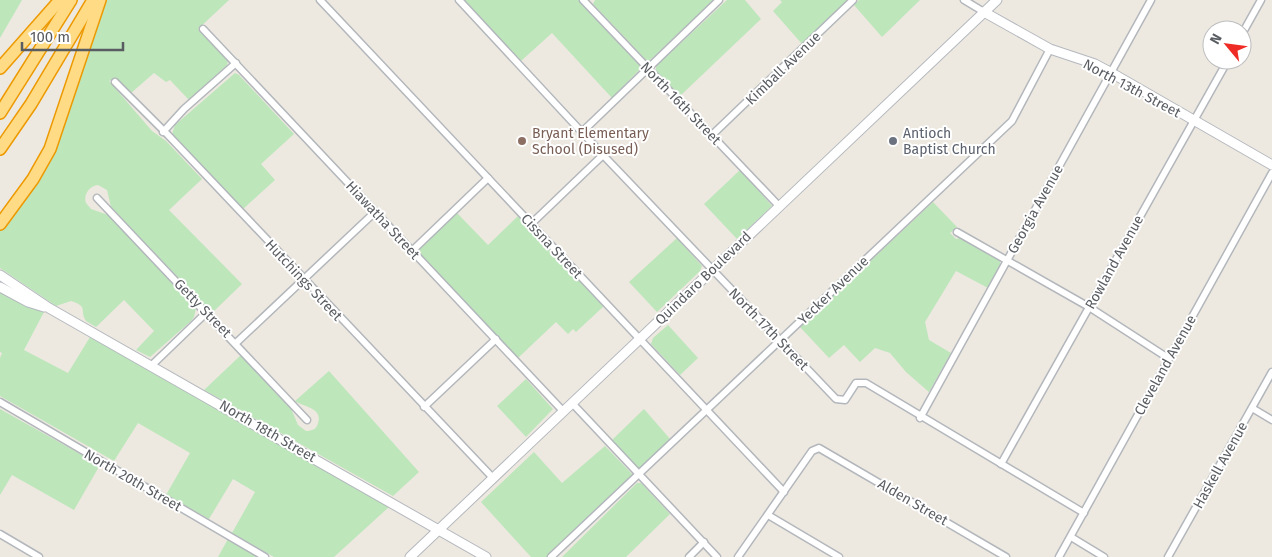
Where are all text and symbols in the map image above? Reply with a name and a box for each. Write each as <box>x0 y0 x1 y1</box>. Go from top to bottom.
scale bar <box>22 20 124 52</box>
north arrow <box>1202 20 1252 70</box>
text: 100 m <box>30 28 70 46</box>
street label: Kimball Avenue <box>742 28 825 109</box>
text: N <box>1206 31 1226 47</box>
street label: North 13th Street <box>1080 56 1184 122</box>
street label: North 16th Street <box>637 58 725 149</box>
place label: Bryant Elementary School (Disused) <box>532 125 649 158</box>
place label: Antioch Baptist Church <box>903 125 996 158</box>
marker: Bryant Elementary School (Disused) <box>516 135 528 147</box>
marker: Antioch Baptist Church <box>887 135 899 147</box>
street label: Georgia Avenue <box>1004 162 1067 257</box>
street label: Hiawatha Street <box>342 178 424 264</box>
street label: Cissna Street <box>517 210 587 283</box>
street label: Rowland Avenue <box>1082 212 1147 312</box>
street label: Quindaro Boulevard <box>652 228 755 329</box>
street label: Hutchings Street <box>262 236 346 325</box>
street label: Yecker Avenue <box>795 252 872 328</box>
street label: Getty Street <box>170 275 235 342</box>
street label: North 17th Street <box>725 285 813 375</box>
street label: Cleveland Avenue <box>1131 312 1200 418</box>
street label: North 18th Street <box>216 397 320 466</box>
street label: Haskell Avenue <box>1190 419 1251 512</box>
street label: North 20th Street <box>81 446 185 516</box>
street label: Alden Street <box>875 476 952 530</box>

